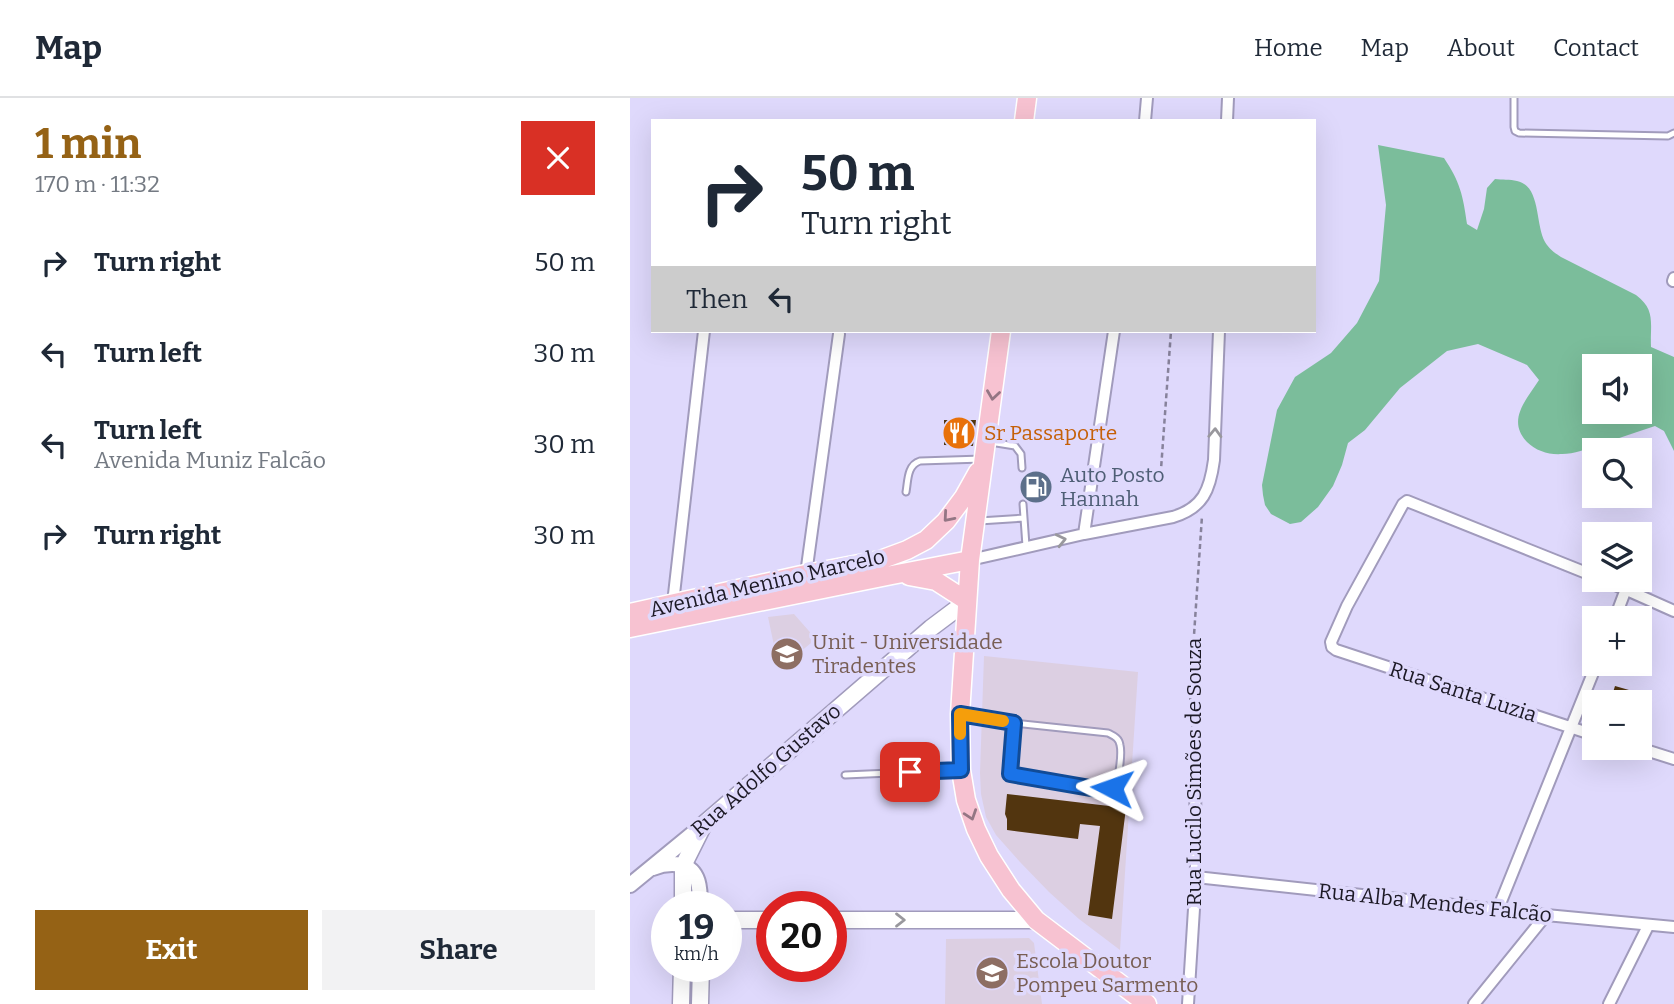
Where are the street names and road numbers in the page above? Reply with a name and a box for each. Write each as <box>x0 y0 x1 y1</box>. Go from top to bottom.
street label: Avenida Menino Marcelo <box>647 543 887 623</box>
street label: Rua Lucilo Simões de Souza <box>1181 637 1207 906</box>
street label: Rua Santa Luzia <box>1386 656 1541 728</box>
street label: Rua Adolfo Gustavo <box>686 698 846 842</box>
street label: Rua Alba Mendes Falcão <box>1317 878 1553 928</box>

